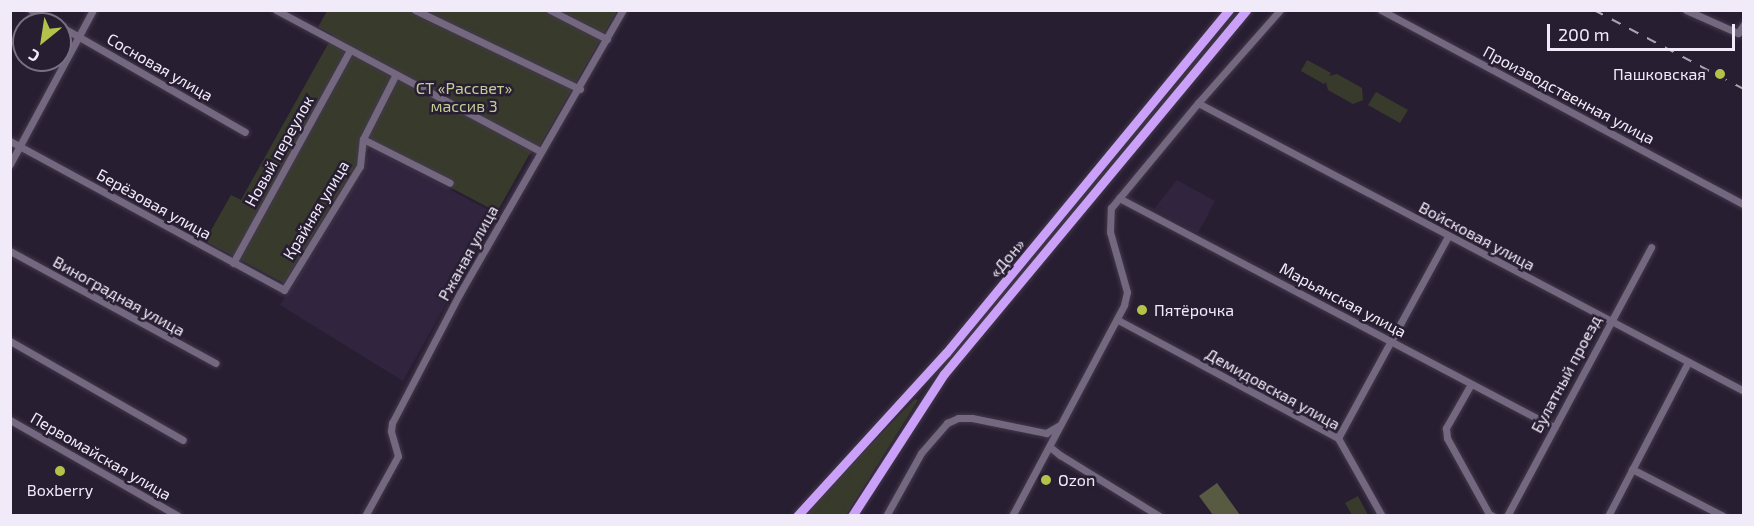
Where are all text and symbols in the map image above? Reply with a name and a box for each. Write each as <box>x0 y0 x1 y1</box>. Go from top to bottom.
north arrow <box>12 12 72 72</box>
scale bar <box>1550 12 1738 50</box>
text: 200 m <box>1558 23 1610 45</box>
street label: Сосновая улица <box>104 29 216 105</box>
street label: Производственная улица <box>1480 42 1658 148</box>
text: С <box>25 46 43 67</box>
place label: Пашковская <box>1613 64 1706 84</box>
marker: Пашковская <box>1711 65 1729 83</box>
park label: СТ «Рассвет» массив 3 <box>416 78 512 116</box>
street label: Новый переулок <box>241 92 317 210</box>
street label: Крайняя улица <box>279 157 353 263</box>
street label: Берёзовая улица <box>93 165 215 243</box>
street label: Войсковая улица <box>1416 197 1538 275</box>
street label: Ржаная улица <box>434 202 502 304</box>
street label: «Дон» <box>985 235 1029 281</box>
street label: Виноградная улица <box>50 252 188 340</box>
street label: Марьянская улица <box>1276 259 1410 341</box>
place label: Пятёрочка <box>1154 300 1234 320</box>
marker: Пятёрочка <box>1135 303 1149 317</box>
street label: Булатный проезд <box>1527 312 1605 436</box>
street label: Демидовская улица <box>1202 344 1344 434</box>
street label: Первомайская улица <box>27 408 175 504</box>
marker: Boxberry <box>53 464 67 478</box>
place label: Ozon <box>1058 470 1095 490</box>
marker: Ozon <box>1039 473 1053 487</box>
place label: Boxberry <box>27 480 93 500</box>

